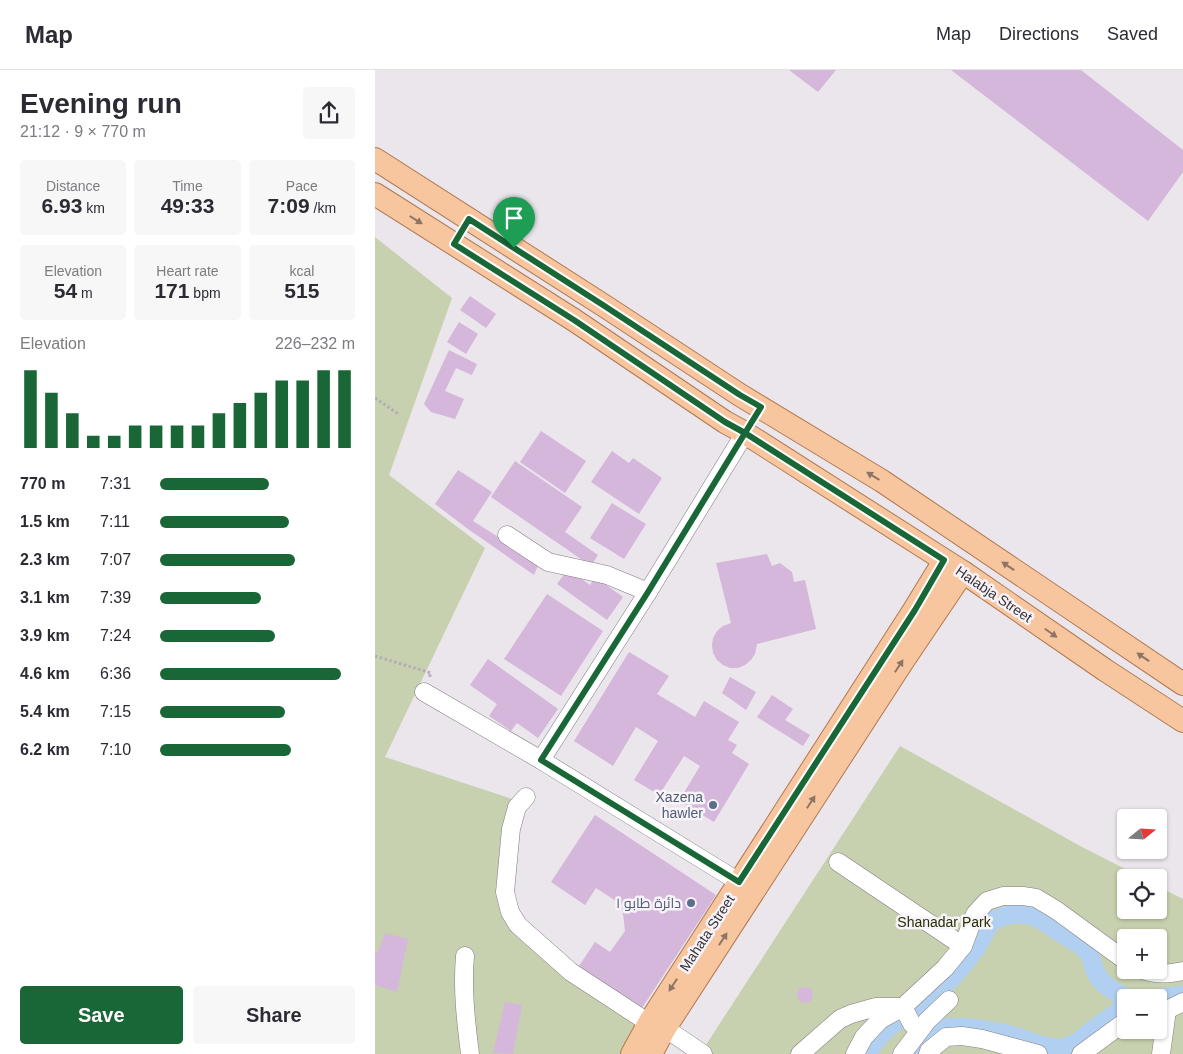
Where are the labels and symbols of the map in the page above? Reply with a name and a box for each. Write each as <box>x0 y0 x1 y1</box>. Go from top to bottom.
pin <box>493 197 535 248</box>
one-way arrow <box>410 216 423 225</box>
one-way arrow <box>867 471 880 480</box>
one-way arrow <box>1001 561 1015 571</box>
street label: Halabja Street <box>953 563 1035 625</box>
one-way arrow <box>1044 628 1058 638</box>
one-way arrow <box>1136 652 1149 662</box>
one-way arrow <box>895 659 904 672</box>
place label: Xazena hawler <box>656 789 703 821</box>
one-way arrow <box>807 796 816 809</box>
marker: Xazena hawler <box>707 799 719 811</box>
north arrow <box>1117 809 1167 859</box>
street label: Mahata Street <box>676 892 738 974</box>
place label: دائرة طابو ١ <box>616 895 681 911</box>
marker: دائرة طابو ١ <box>685 897 697 909</box>
park label: Shanadar Park <box>897 914 992 930</box>
one-way arrow <box>718 932 728 945</box>
one-way arrow <box>669 979 678 992</box>

